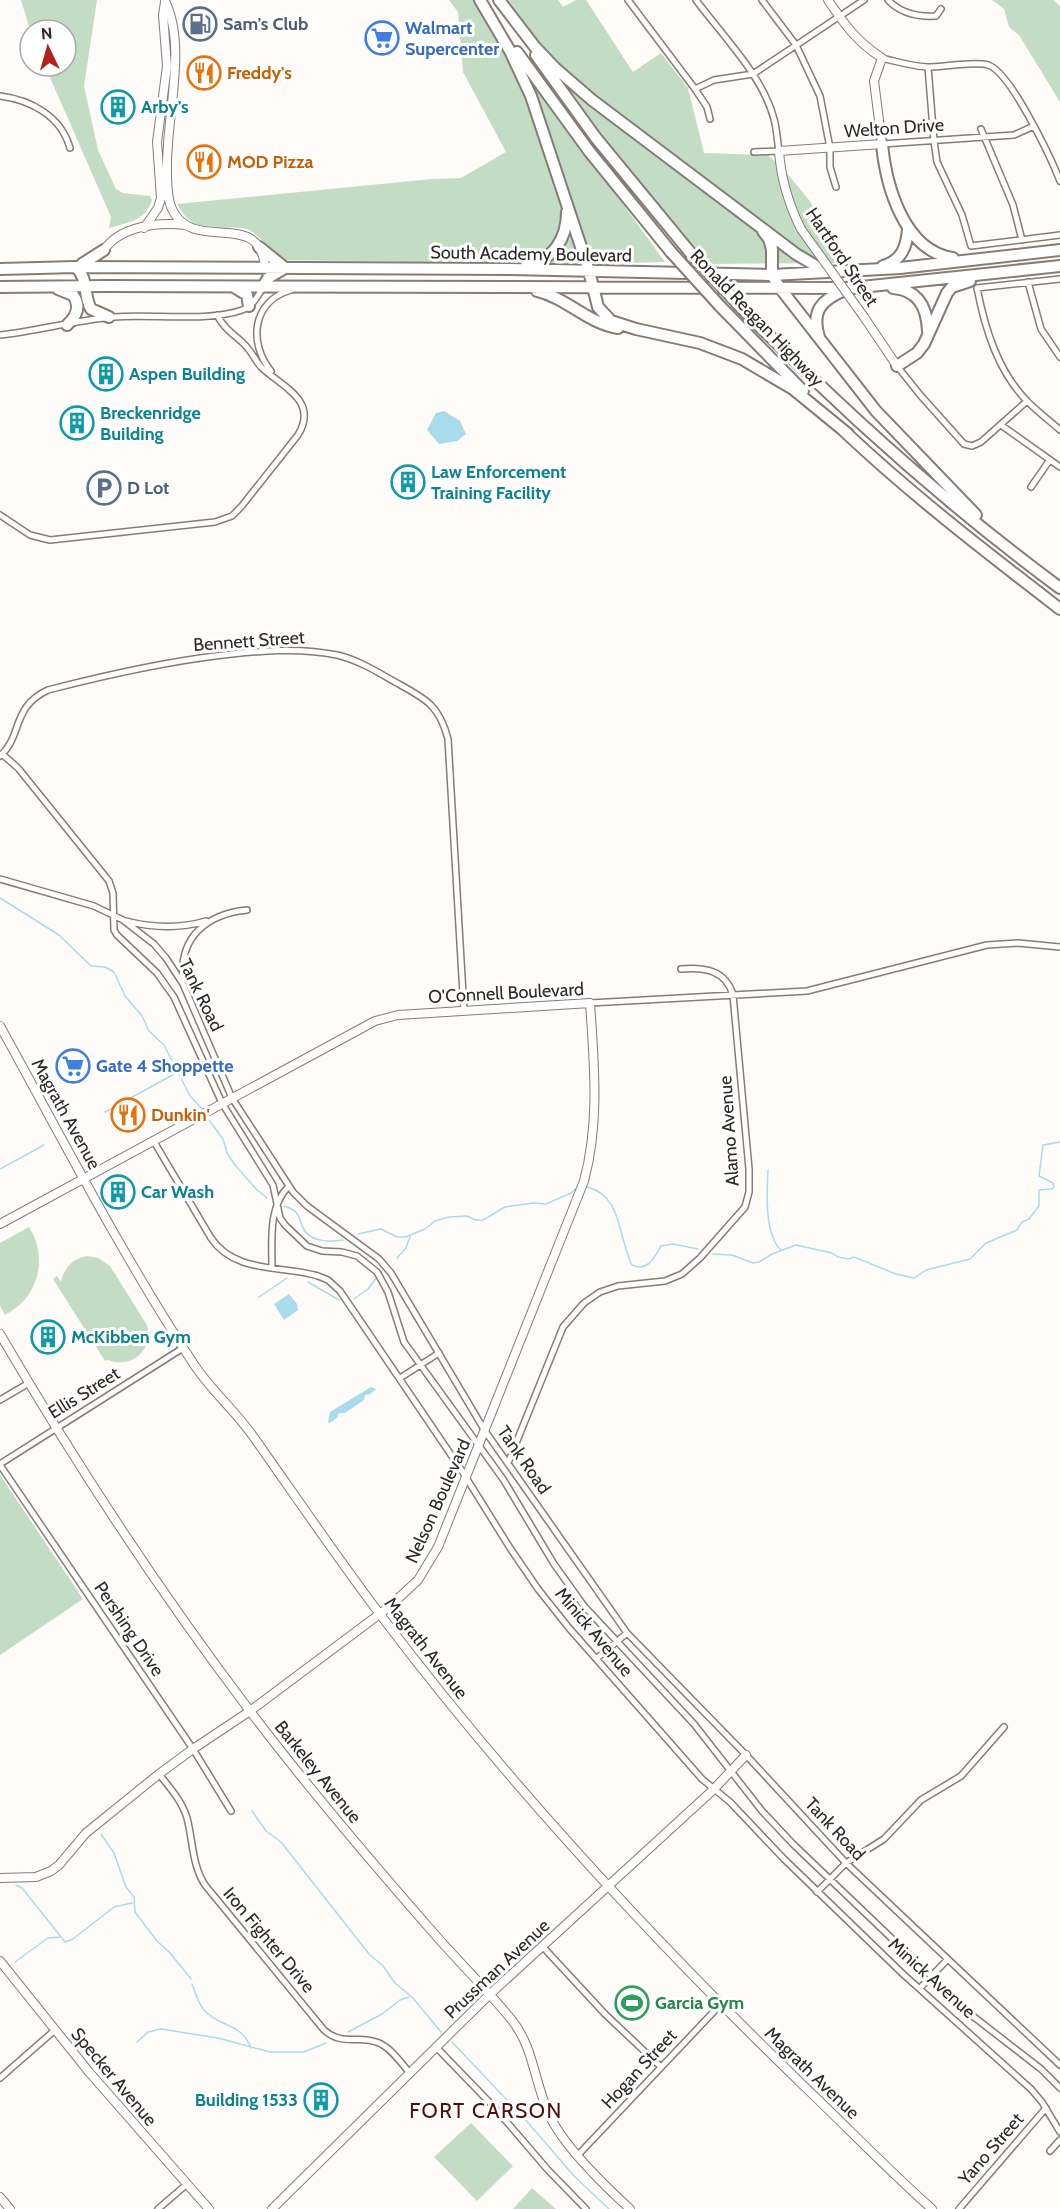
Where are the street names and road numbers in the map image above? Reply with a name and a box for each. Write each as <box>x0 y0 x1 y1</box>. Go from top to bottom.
street label: Welton Drive <box>843 114 945 142</box>
street label: Hartford Street <box>801 203 883 311</box>
street label: South Academy Boulevard <box>430 241 632 267</box>
street label: Ronald Reagan Highway <box>686 245 828 391</box>
street label: Bennett Street <box>192 626 306 656</box>
street label: Tank Road <box>174 955 228 1035</box>
street label: O'Connell Boulevard <box>428 978 584 1008</box>
street label: Magrath Avenue <box>27 1055 105 1173</box>
street label: Alamo Avenue <box>714 1075 744 1187</box>
street label: Ellis Street <box>44 1362 124 1424</box>
street label: Tank Road <box>493 1422 555 1498</box>
street label: Nelson Boulevard <box>401 1436 475 1566</box>
street label: Pershing Drive <box>89 1577 169 1681</box>
street label: Minick Avenue <box>550 1583 638 1681</box>
street label: Magrath Avenue <box>379 1593 473 1703</box>
street label: Barkeley Avenue <box>270 1716 366 1828</box>
street label: Tank Road <box>800 1793 870 1865</box>
street label: Iron Fighter Drive <box>219 1883 319 1997</box>
street label: Prussman Avenue <box>440 1915 554 2023</box>
street label: Minick Avenue <box>884 1933 980 2023</box>
street label: Magrath Avenue <box>760 2022 864 2124</box>
street label: Specker Avenue <box>67 2023 161 2131</box>
street label: Hogan Street <box>597 2025 681 2113</box>
street label: Yano Street <box>953 2109 1028 2190</box>

